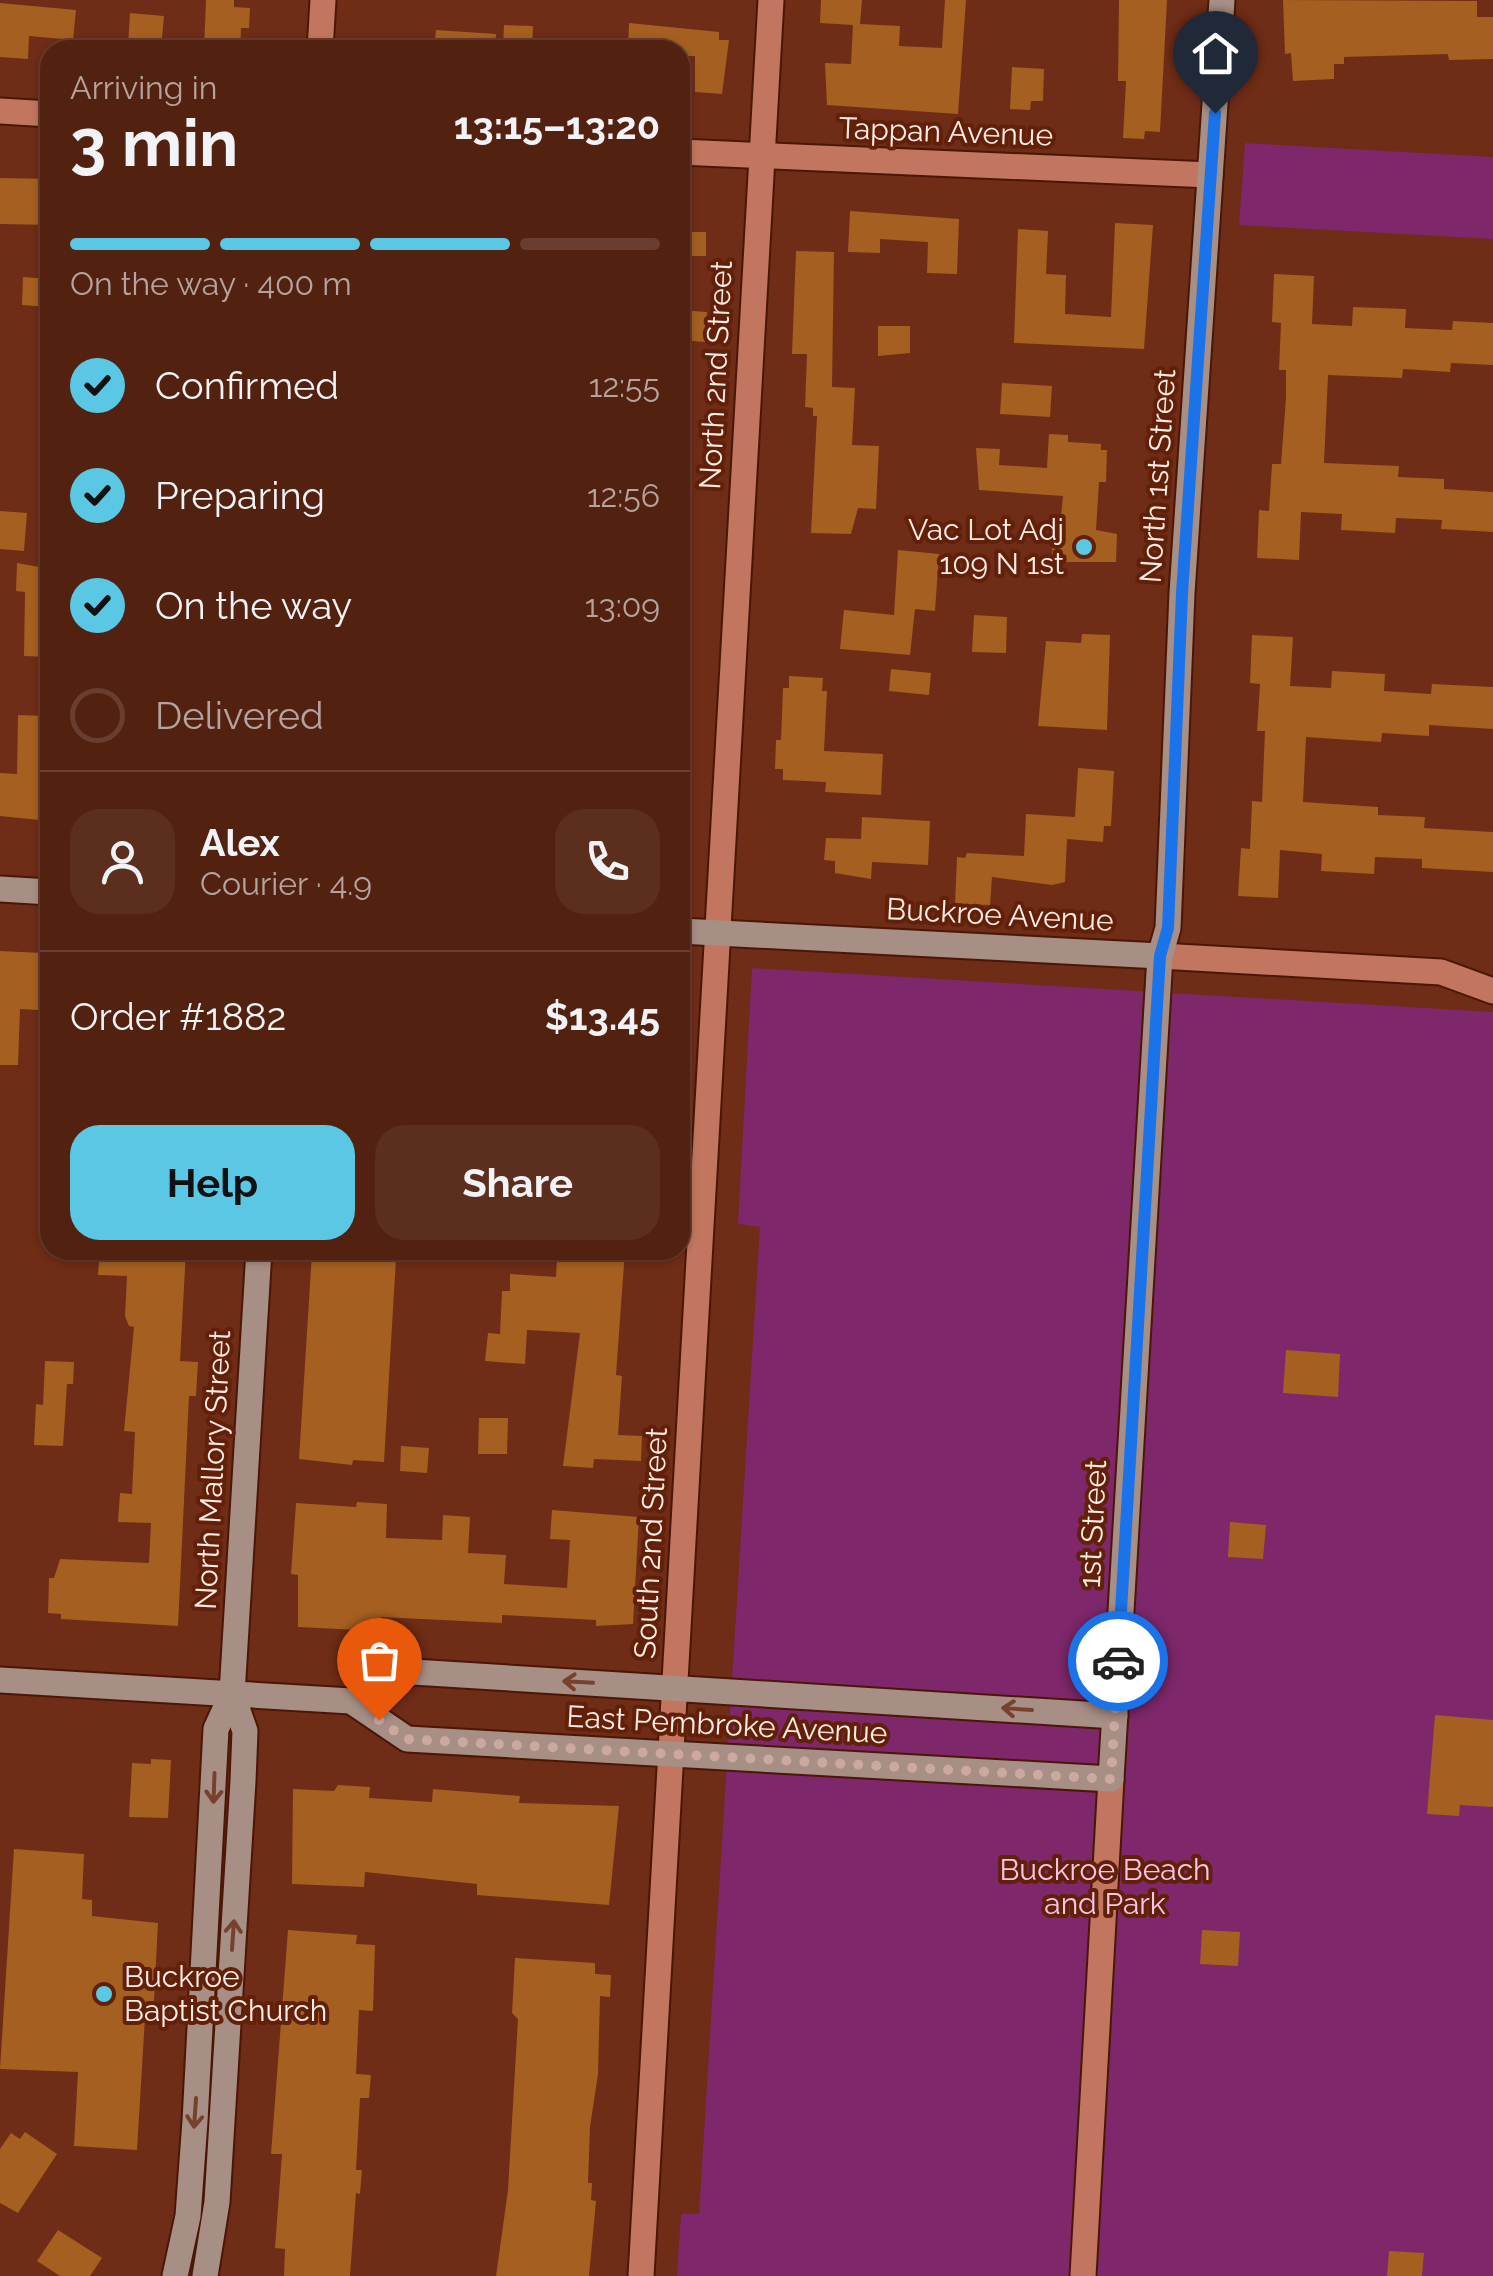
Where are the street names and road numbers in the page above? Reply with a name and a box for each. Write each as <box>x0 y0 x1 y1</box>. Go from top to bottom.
street label: Tappan Avenue <box>838 110 1054 153</box>
street label: North 2nd Street <box>692 260 739 490</box>
street label: North 1st Street <box>1133 368 1182 584</box>
street label: Buckroe Avenue <box>885 891 1115 938</box>
street label: North Mallory Street <box>188 1329 237 1611</box>
street label: South 2nd Street <box>627 1426 674 1660</box>
street label: 1st Street <box>1072 1459 1113 1589</box>
street label: East Pembroke Avenue <box>566 1699 888 1750</box>

